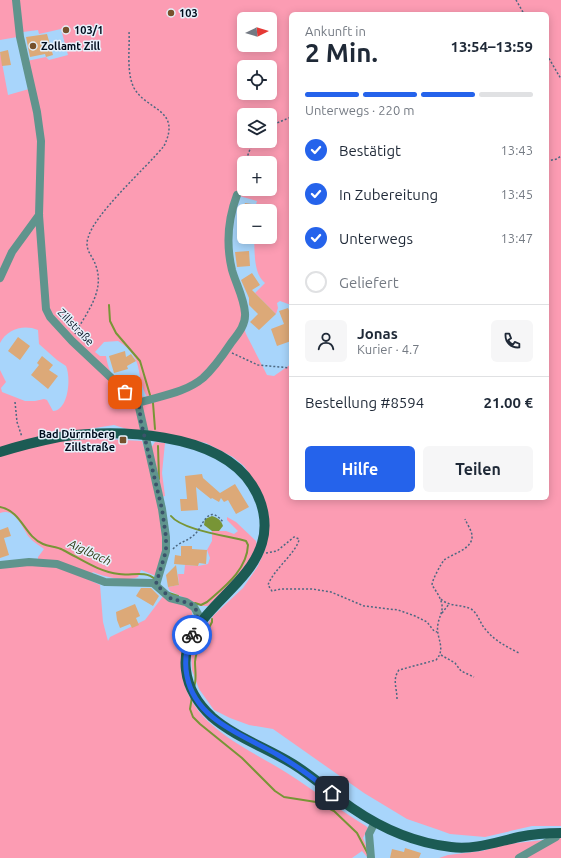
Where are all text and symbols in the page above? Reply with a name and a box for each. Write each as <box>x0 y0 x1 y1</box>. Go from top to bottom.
place label: 103 <box>179 7 198 19</box>
marker: 103 <box>166 8 176 18</box>
north arrow <box>237 12 277 52</box>
map controls <box>237 12 277 244</box>
place label: 103/1 <box>74 24 103 36</box>
text: Ankunft in <box>305 24 366 38</box>
marker: 103/1 <box>61 25 71 35</box>
text: 2 Min. <box>305 38 378 67</box>
text: 13:54–13:59 <box>450 38 533 55</box>
place label: Zollamt Zill <box>41 40 101 52</box>
marker: Zollamt Zill <box>28 41 38 51</box>
button: locate <box>237 60 277 100</box>
text: Unterwegs · 220 m <box>305 103 414 117</box>
button: layers <box>237 108 277 148</box>
icon: check <box>305 139 327 161</box>
text: Bestätigt <box>339 142 401 159</box>
text: 13:43 <box>500 143 533 157</box>
button: + <box>237 156 277 196</box>
icon: check <box>305 183 327 205</box>
text: In Zubereitung <box>339 186 438 203</box>
text: 13:45 <box>500 187 533 201</box>
button: − <box>237 204 277 244</box>
icon: check <box>305 227 327 249</box>
text: Unterwegs <box>339 230 413 247</box>
text: 13:47 <box>500 231 533 245</box>
text: Geliefert <box>339 274 399 291</box>
street label: Zillstraße <box>56 306 96 348</box>
button: person <box>305 320 347 362</box>
button: phone <box>491 320 533 362</box>
text: Jonas <box>357 325 398 342</box>
text: Kurier · 4.7 <box>357 342 420 356</box>
pin <box>108 375 142 409</box>
icon: bag <box>114 381 136 403</box>
text: Bestellung #8594 <box>305 394 424 411</box>
text: 21.00 € <box>483 394 533 411</box>
place label: Bad Dürrnberg Zillstraße <box>39 428 115 453</box>
marker: Bad Dürrnberg Zillstraße <box>118 435 128 445</box>
button: Hilfe <box>305 446 415 492</box>
button: Teilen <box>423 446 533 492</box>
water label: Aiglbach <box>66 536 114 568</box>
courier <box>172 615 212 655</box>
icon: bike <box>181 624 203 646</box>
pin <box>315 776 349 810</box>
icon: home <box>321 782 343 804</box>

